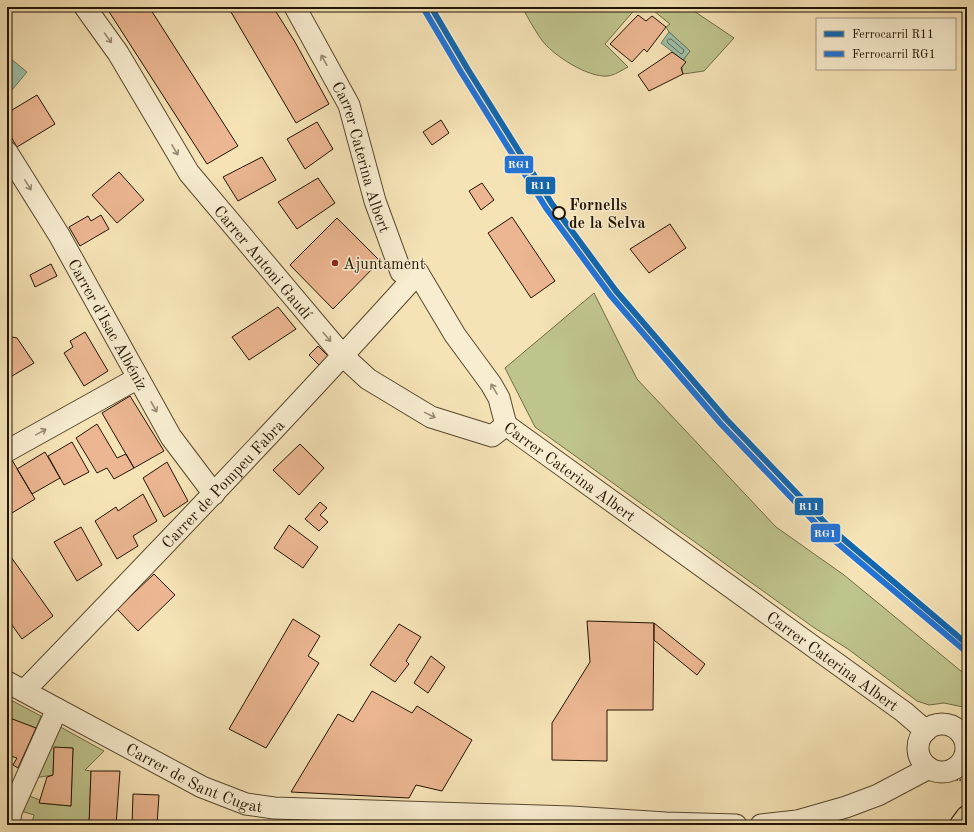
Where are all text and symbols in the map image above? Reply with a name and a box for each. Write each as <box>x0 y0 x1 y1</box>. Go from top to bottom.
legend <box>816 18 956 70</box>
text: Ferrocarril R11 <box>852 29 934 41</box>
one-way arrow <box>103 33 112 44</box>
text: Ferrocarril RG1 <box>852 49 936 61</box>
one-way arrow <box>320 54 327 66</box>
street label: Carrer Caterina Albert <box>328 79 392 235</box>
one-way arrow <box>171 144 179 156</box>
line badge: RG1 <box>504 155 534 174</box>
text: RG1 <box>508 160 530 171</box>
line badge: R11 <box>525 176 556 195</box>
one-way arrow <box>24 179 32 191</box>
text: R11 <box>531 181 551 192</box>
place label: Fornells de la Selva <box>569 198 646 232</box>
street label: Carrer Antoni Gaudí <box>210 203 315 323</box>
marker: Fornells de la Selva <box>552 206 566 220</box>
street label: Carrer d'Isac Albéniz <box>64 257 149 393</box>
place label: Ajuntament <box>343 257 426 273</box>
marker: Ajuntament <box>330 258 340 268</box>
one-way arrow <box>323 332 332 342</box>
one-way arrow <box>489 383 497 395</box>
one-way arrow <box>151 401 159 413</box>
one-way arrow <box>423 412 435 419</box>
street label: Carrer de Pompeu Fabra <box>160 418 288 552</box>
street label: Carrer Caterina Albert <box>500 420 638 526</box>
one-way arrow <box>35 428 47 436</box>
line badge: R11 <box>794 497 824 516</box>
text: R11 <box>799 502 819 513</box>
line badge: RG1 <box>810 523 841 543</box>
text: RG1 <box>814 529 836 540</box>
street label: Carrer Caterina Albert <box>763 610 901 715</box>
street label: Carrer de Sant Cugat <box>123 742 264 816</box>

